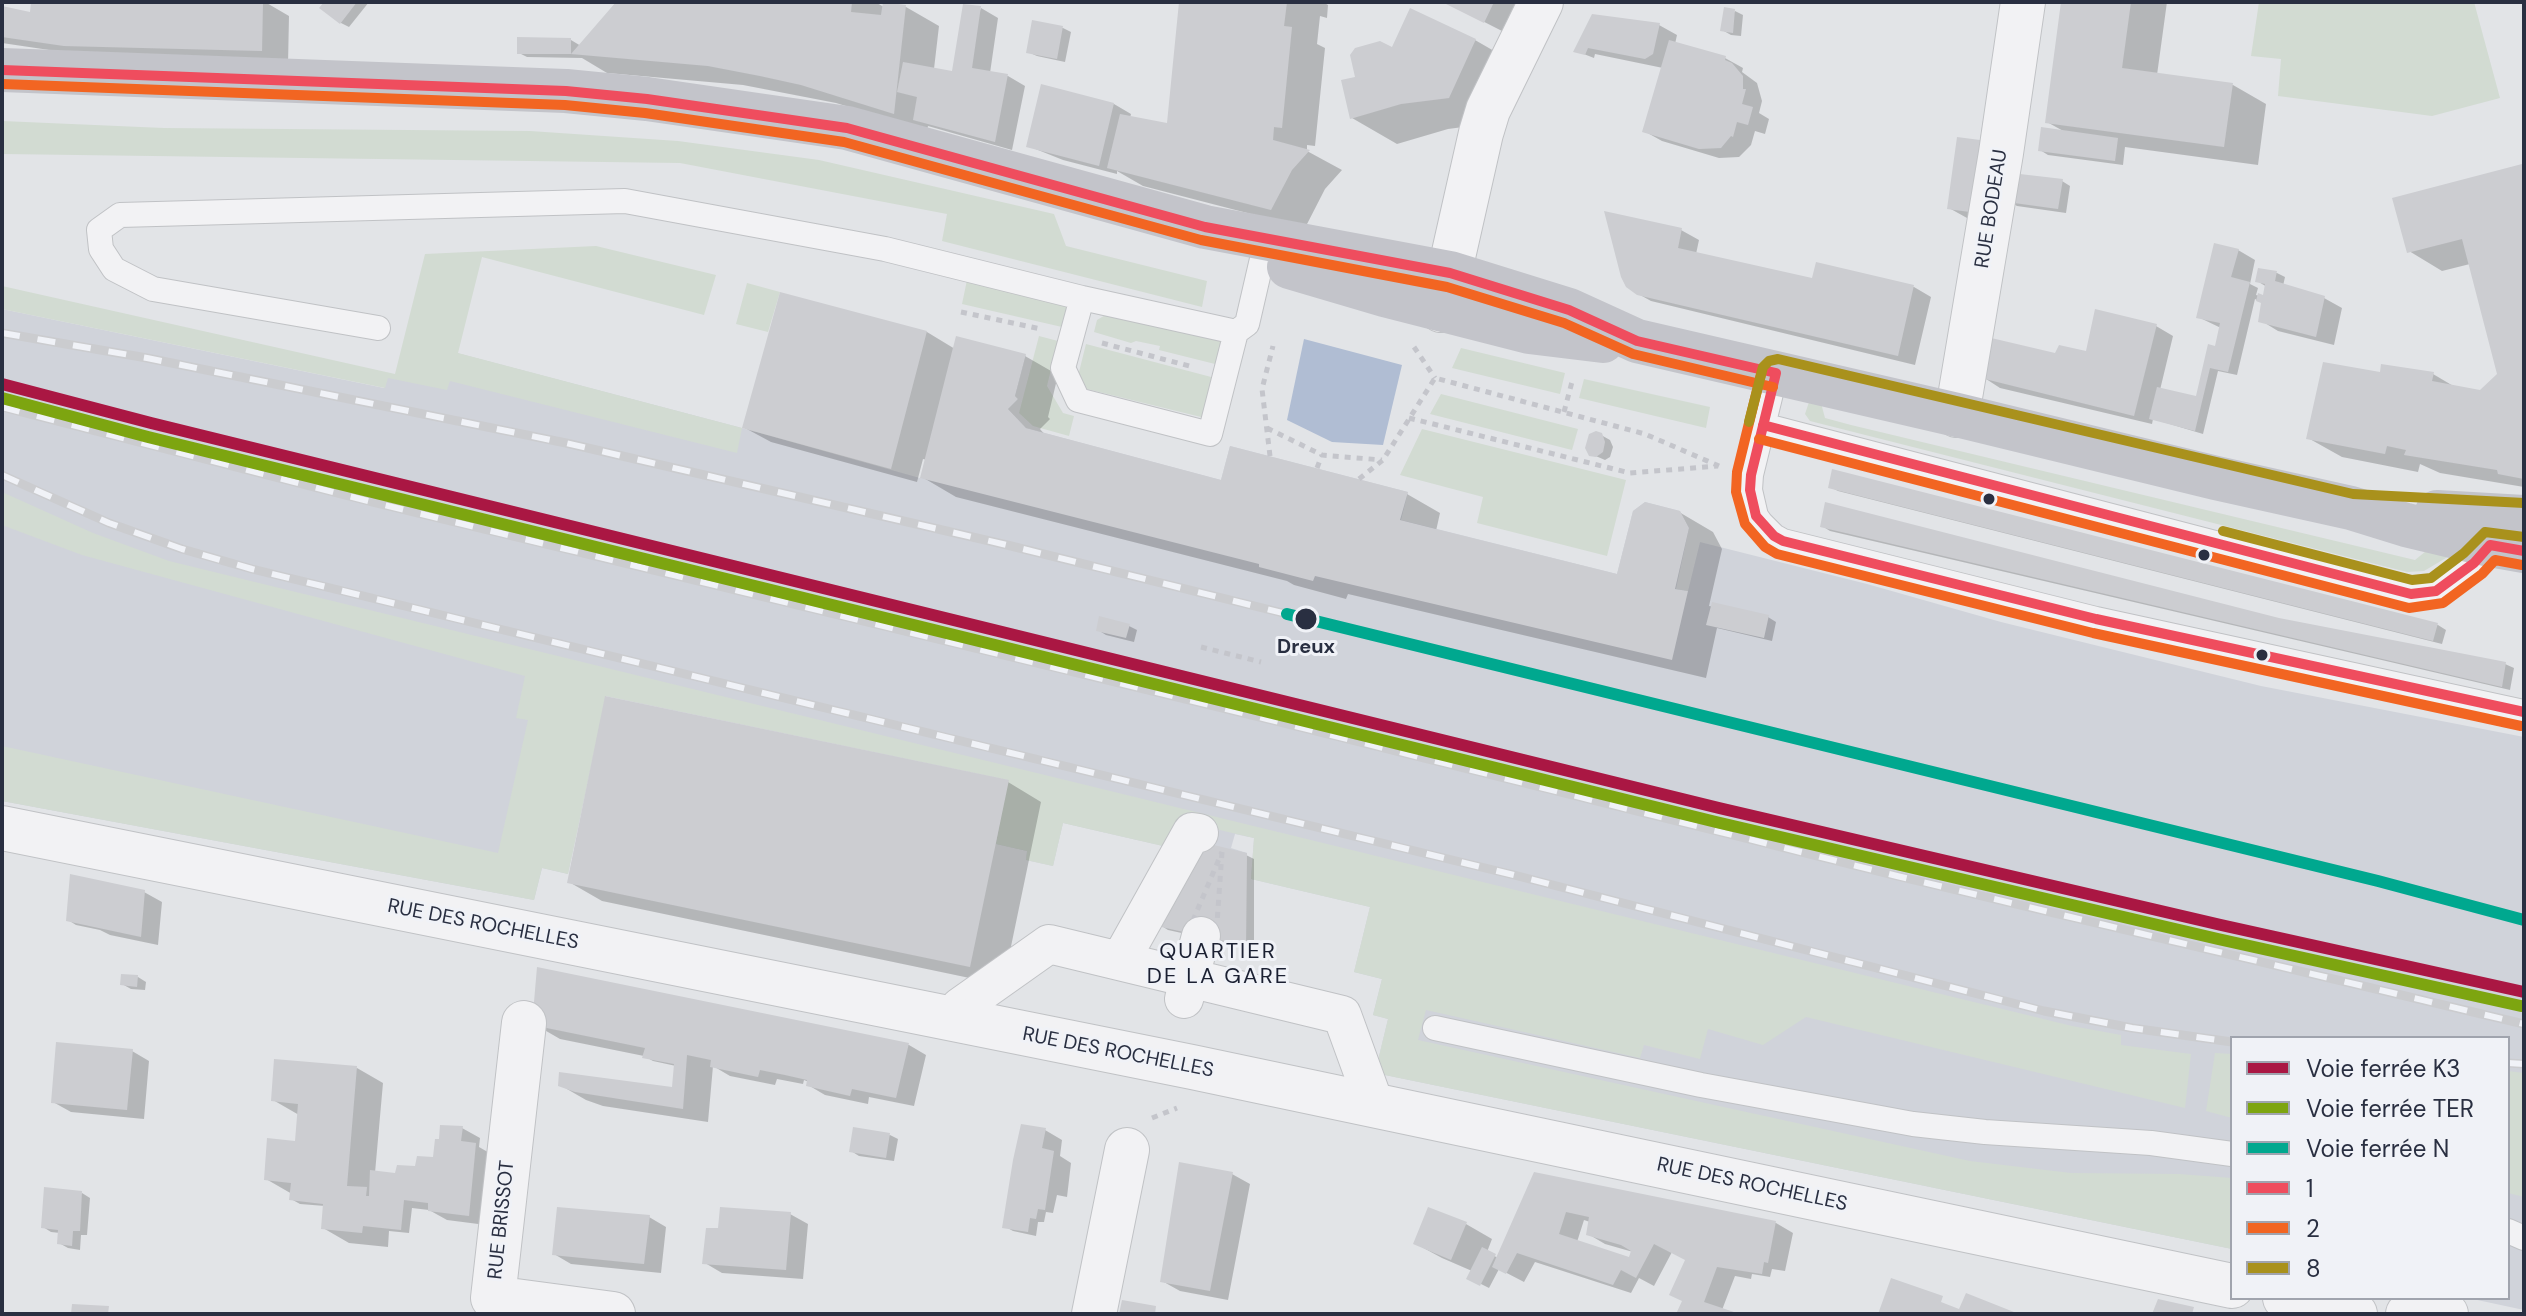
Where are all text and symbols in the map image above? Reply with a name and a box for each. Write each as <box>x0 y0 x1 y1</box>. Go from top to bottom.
street label: RUE BODEAU <box>1971 148 2013 270</box>
unlabelled marker <box>1981 491 1997 507</box>
unlabelled marker <box>2196 547 2212 563</box>
marker: Dreux <box>1293 606 1319 632</box>
place label: Dreux <box>1277 636 1335 660</box>
unlabelled marker <box>2254 647 2270 663</box>
street label: RUE DES ROCHELLES <box>385 895 581 955</box>
district label: QUARTIER DE LA GARE <box>1147 939 1289 990</box>
street label: RUE DES ROCHELLES <box>1020 1023 1216 1083</box>
legend <box>2230 1036 2510 1300</box>
text: Voie ferrée K3 <box>2306 1053 2461 1084</box>
text: Voie ferrée TER <box>2306 1093 2474 1124</box>
text: Voie ferrée N <box>2306 1133 2449 1164</box>
street label: RUE DES ROCHELLES <box>1655 1153 1849 1217</box>
street label: RUE BRISSOT <box>484 1159 520 1281</box>
text: 1 <box>2306 1173 2314 1204</box>
text: 2 <box>2306 1213 2320 1244</box>
text: 8 <box>2306 1253 2321 1284</box>

